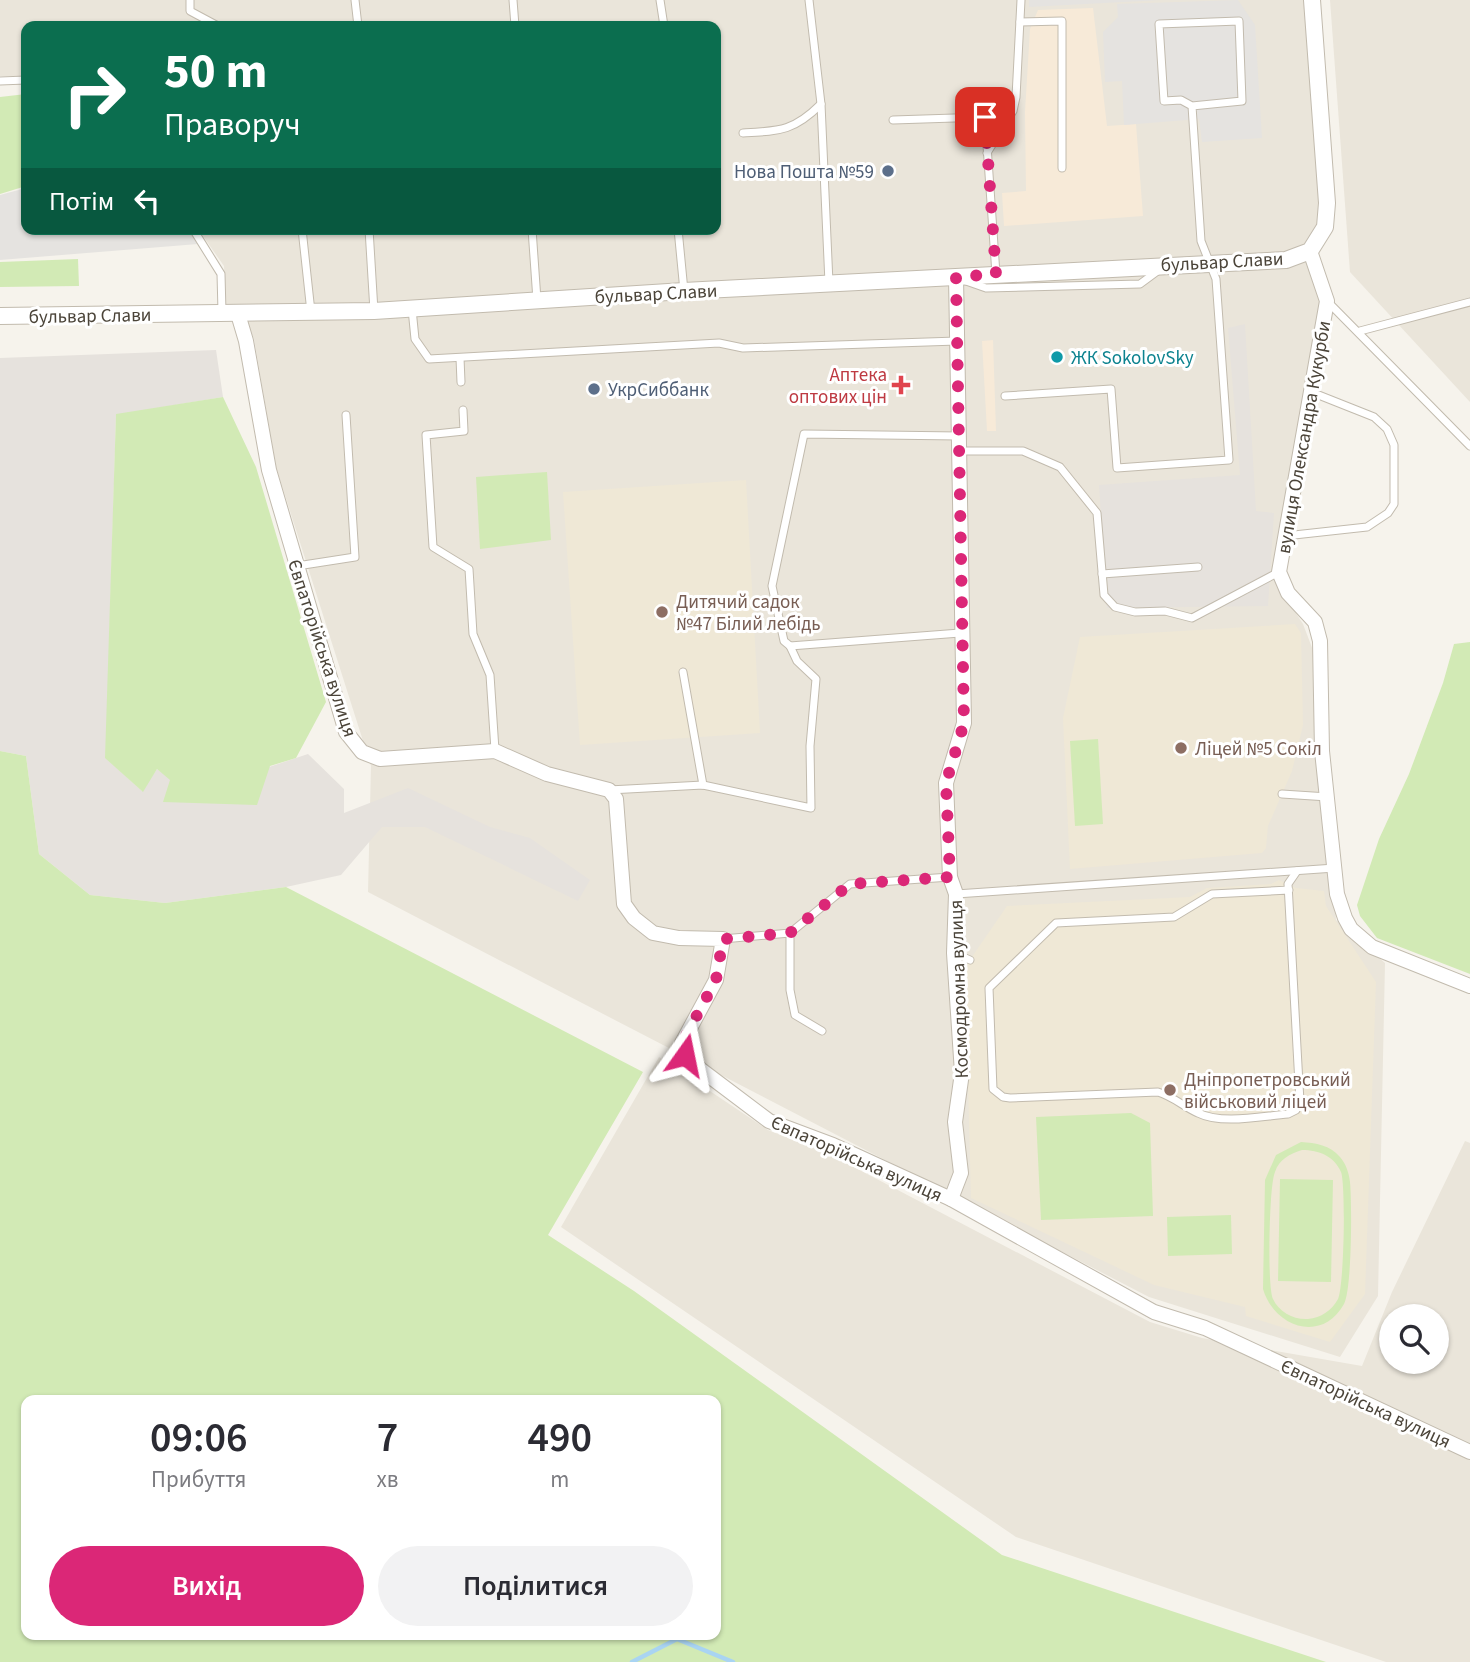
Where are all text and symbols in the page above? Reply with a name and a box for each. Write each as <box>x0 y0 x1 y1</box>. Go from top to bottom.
text: 50 m <box>164 37 268 107</box>
icon: right <box>49 49 140 140</box>
pin <box>955 87 1015 147</box>
icon: arrive <box>966 98 1004 136</box>
text: Праворуч <box>164 102 301 148</box>
place label: Нова Пошта №59 <box>734 159 874 186</box>
marker: Нова Пошта №59 <box>880 163 896 179</box>
icon: left <box>128 182 166 220</box>
text: Потім <box>49 183 114 220</box>
street label: бульвар Слави <box>1160 246 1284 279</box>
street label: бульвар Слави <box>594 278 718 311</box>
street label: бульвар Слави <box>28 302 152 331</box>
street label: вулиця Олександра Кукурби <box>1271 319 1338 556</box>
place label: ЖК SokolovSky <box>1071 345 1194 372</box>
marker: ЖК SokolovSky <box>1049 349 1065 365</box>
place label: Аптека оптових цін <box>789 362 887 411</box>
place label: УкрСиббанк <box>608 377 709 404</box>
marker: Аптека оптових цін <box>893 377 909 393</box>
marker: УкрСиббанк <box>586 381 602 397</box>
street label: Євпаторійська вулиця <box>280 556 363 741</box>
place label: Дитячий садок №47 Білий лебідь <box>676 589 821 638</box>
marker: Дитячий садок №47 Білий лебідь <box>654 604 670 620</box>
place label: Ліцей №5 Сокіл <box>1195 736 1322 763</box>
marker: Ліцей №5 Сокіл <box>1173 740 1189 756</box>
street label: Космодромна вулиця <box>943 899 976 1079</box>
position arrow <box>648 1018 722 1092</box>
place label: Дніпропетровський військовий ліцей <box>1184 1067 1351 1116</box>
marker: Дніпропетровський військовий ліцей <box>1162 1082 1178 1098</box>
street label: Євпаторійська вулиця <box>766 1109 946 1209</box>
map controls <box>1379 1304 1449 1374</box>
button: search <box>1379 1304 1449 1374</box>
street label: Євпаторійська вулиця <box>1276 1353 1455 1456</box>
text: 09:06 <box>150 1408 248 1468</box>
text: 7 <box>377 1408 398 1468</box>
text: 490 <box>527 1408 592 1468</box>
text: Прибуття <box>151 1463 246 1496</box>
text: хв <box>377 1463 399 1496</box>
text: m <box>550 1463 569 1496</box>
button: Вихід <box>49 1546 364 1626</box>
button: Поділитися <box>378 1546 693 1626</box>

